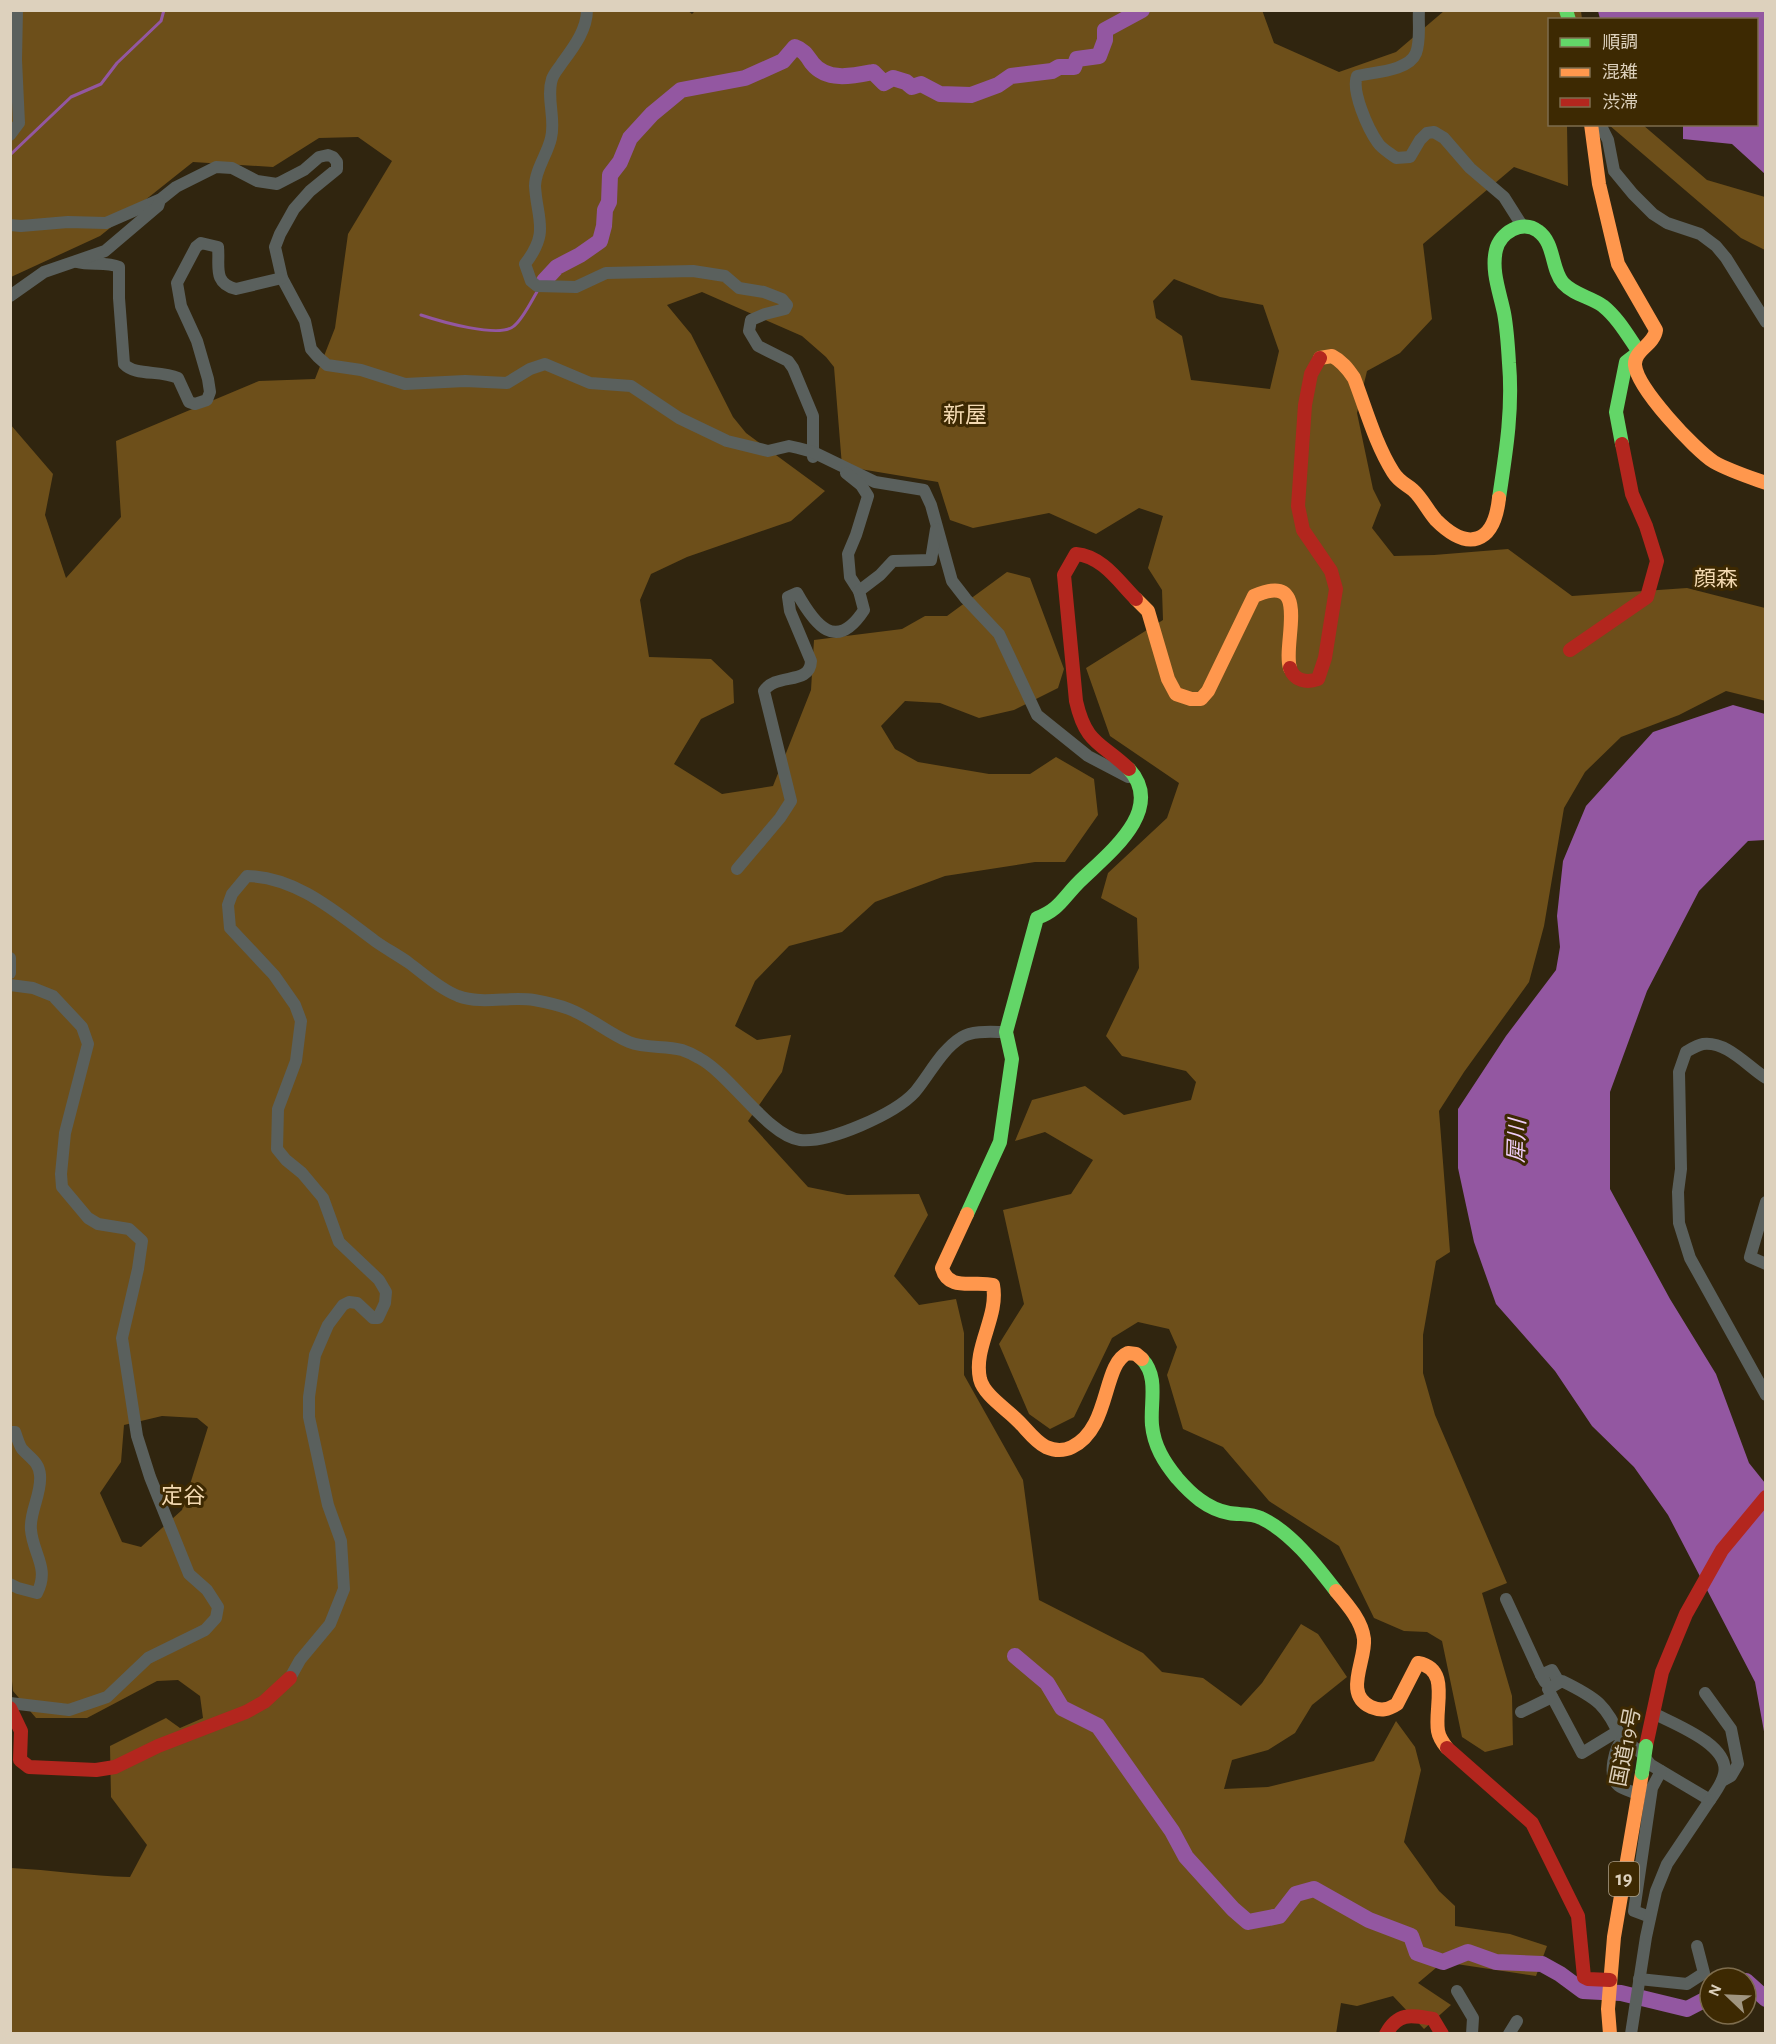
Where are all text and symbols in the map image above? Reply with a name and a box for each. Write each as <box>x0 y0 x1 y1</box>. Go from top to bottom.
legend <box>1548 18 1758 126</box>
text: 順調 <box>1602 34 1638 52</box>
text: 混雑 <box>1602 62 1638 82</box>
text: 渋滞 <box>1602 93 1638 112</box>
district label: 新屋 <box>943 403 987 426</box>
district label: 顔森 <box>1694 567 1738 590</box>
water label: 犀川 <box>1505 1117 1529 1163</box>
district label: 定谷 <box>161 1484 205 1507</box>
street label: 国道19号 <box>1607 1705 1644 1788</box>
road number: 19 <box>1609 1862 1639 1896</box>
north arrow <box>1698 1966 1758 2026</box>
text: N <box>1706 1982 1725 1999</box>

